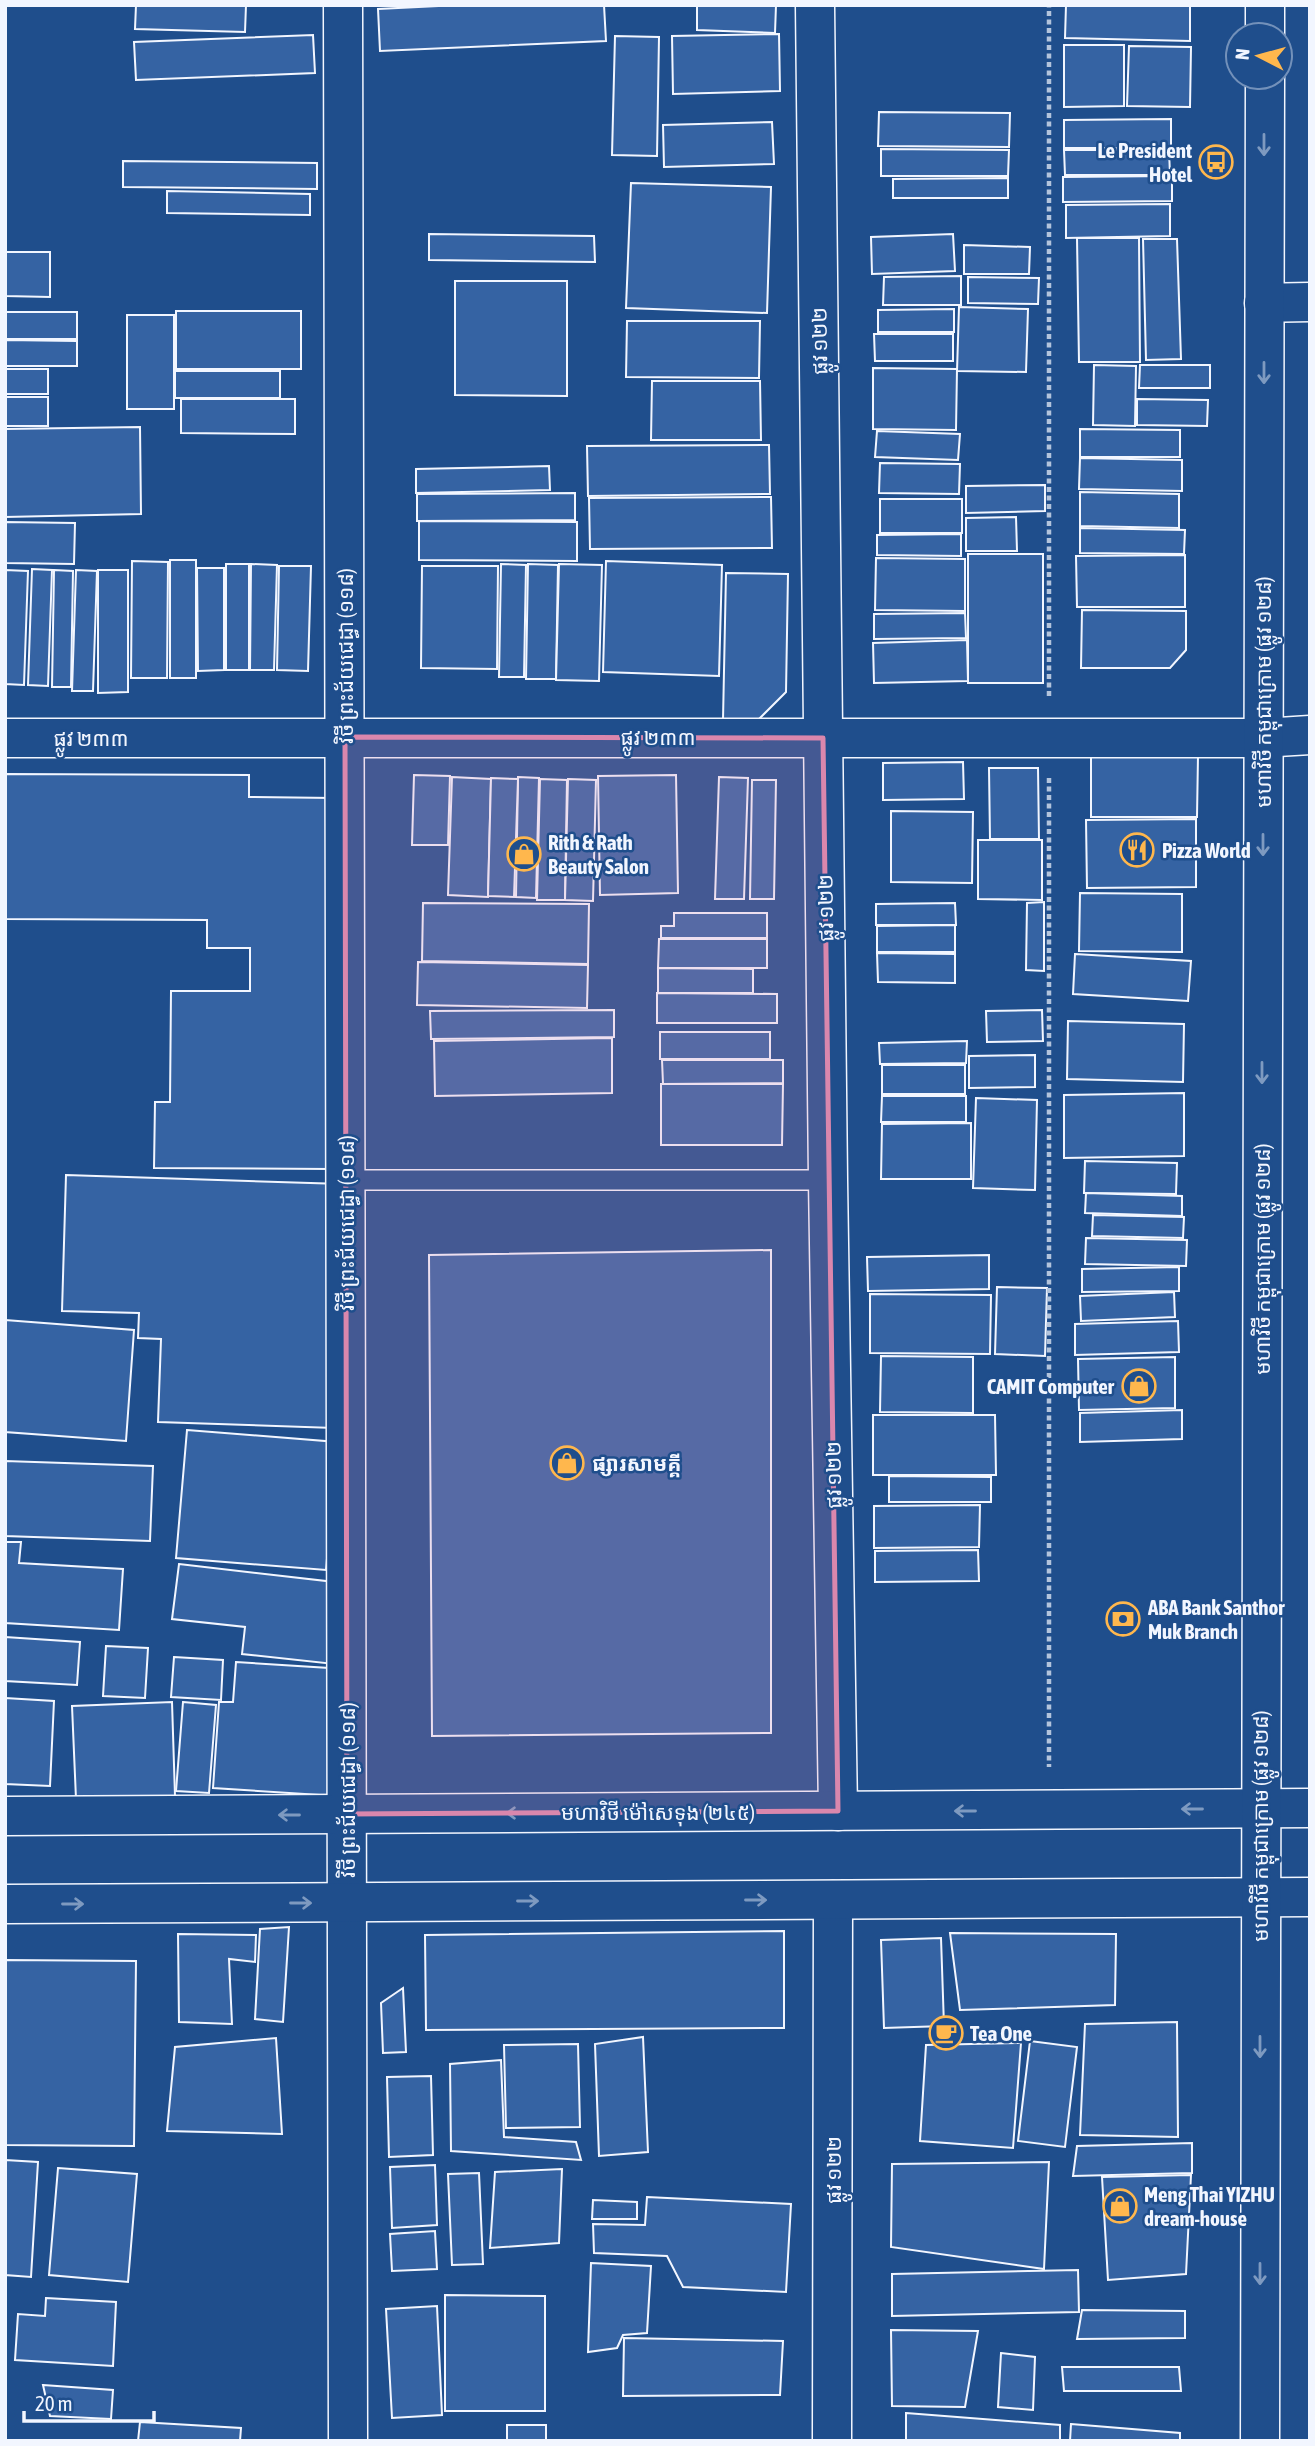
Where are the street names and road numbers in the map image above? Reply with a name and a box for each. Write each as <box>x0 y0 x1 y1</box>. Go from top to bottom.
street label: ផ្លូវ ១២២ <box>806 307 840 375</box>
street label: វិថី ព្រះជ័យជេដ្ធា (១១៨) <box>333 568 360 745</box>
street label: មហាវិថី កម្ពុជាក្រោម (ផ្លូវ ១២៨) <box>1251 576 1283 808</box>
street label: ផ្លូវ ២៣៣ <box>620 725 696 757</box>
street label: ផ្លូវ ២៣៣ <box>53 726 129 758</box>
street label: ផ្លូវ ១២២ <box>812 874 846 942</box>
street label: វិថី ព្រះជ័យជេដ្ធា (១១៨) <box>334 1135 361 1312</box>
street label: មហាវិថី កម្ពុជាក្រោម (ផ្លូវ ១២៨) <box>1250 1143 1282 1375</box>
street label: ផ្លូវ ១២២ <box>820 1441 854 1509</box>
street label: វិថី ព្រះជ័យជេដ្ធា (១១៨) <box>335 1702 362 1879</box>
street label: មហាវិថី កម្ពុជាក្រោម (ផ្លូវ ១២៨) <box>1248 1710 1280 1942</box>
street label: មហាវិថី ម៉ៅសេទុង (២៤៥) <box>561 1800 755 1827</box>
street label: ផ្លូវ ១២២ <box>821 2136 853 2204</box>

